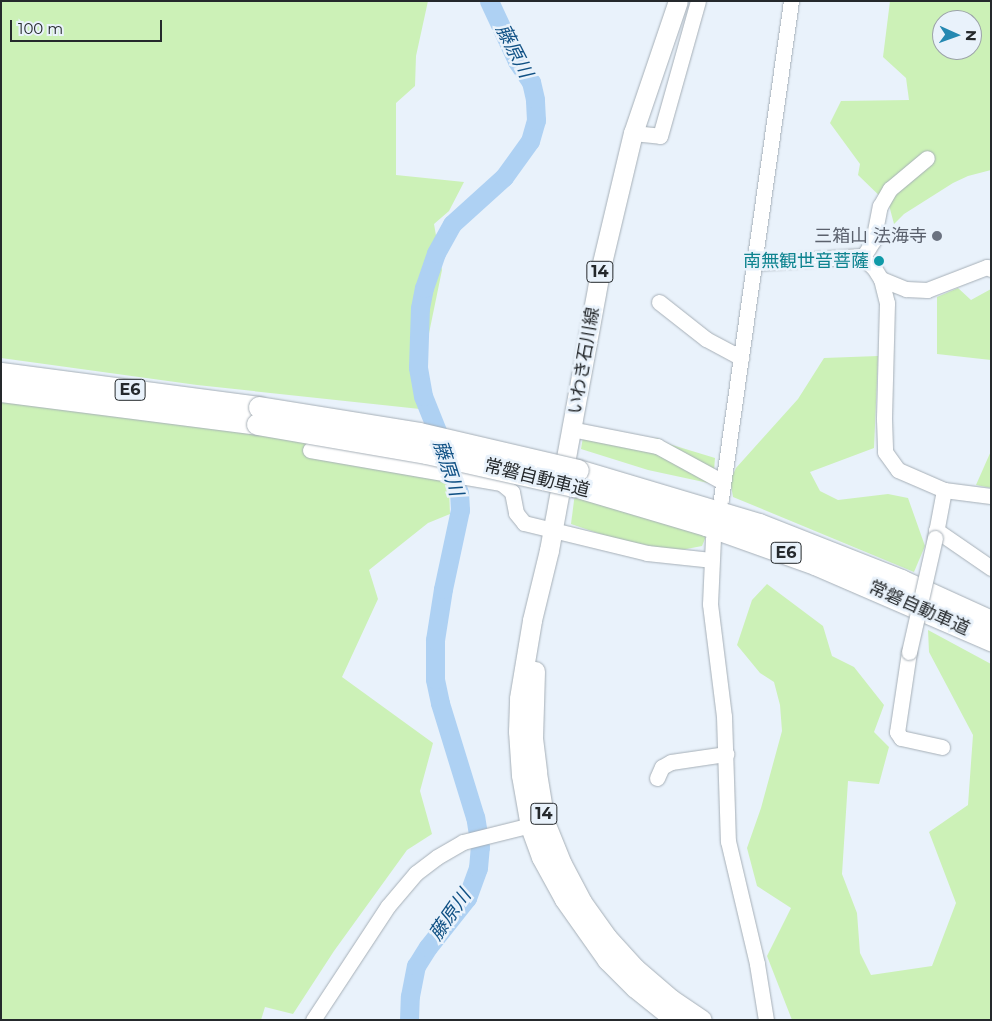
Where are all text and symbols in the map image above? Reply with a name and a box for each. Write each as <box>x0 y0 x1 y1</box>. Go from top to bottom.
scale bar <box>12 10 165 42</box>
north arrow <box>932 10 982 60</box>
text: 100 m <box>18 19 63 38</box>
water label: 藤原川 <box>491 20 537 82</box>
text: N <box>962 30 980 41</box>
place label: 三箱山 法海寺 <box>814 225 927 247</box>
marker: 三箱山 法海寺 <box>931 230 943 242</box>
place label: 南無観世音菩薩 <box>743 250 869 272</box>
marker: 南無観世音菩薩 <box>873 255 885 267</box>
road number: 14 <box>586 258 614 286</box>
street label: いわき石川線 <box>564 306 604 416</box>
road number: E6 <box>114 376 146 404</box>
water label: 藤原川 <box>428 437 468 499</box>
street label: 常磐自動車道 <box>482 454 592 502</box>
road number: E6 <box>770 540 802 566</box>
street label: 常磐自動車道 <box>865 576 973 640</box>
road number: 14 <box>530 801 558 828</box>
water label: 藤原川 <box>424 885 476 945</box>

